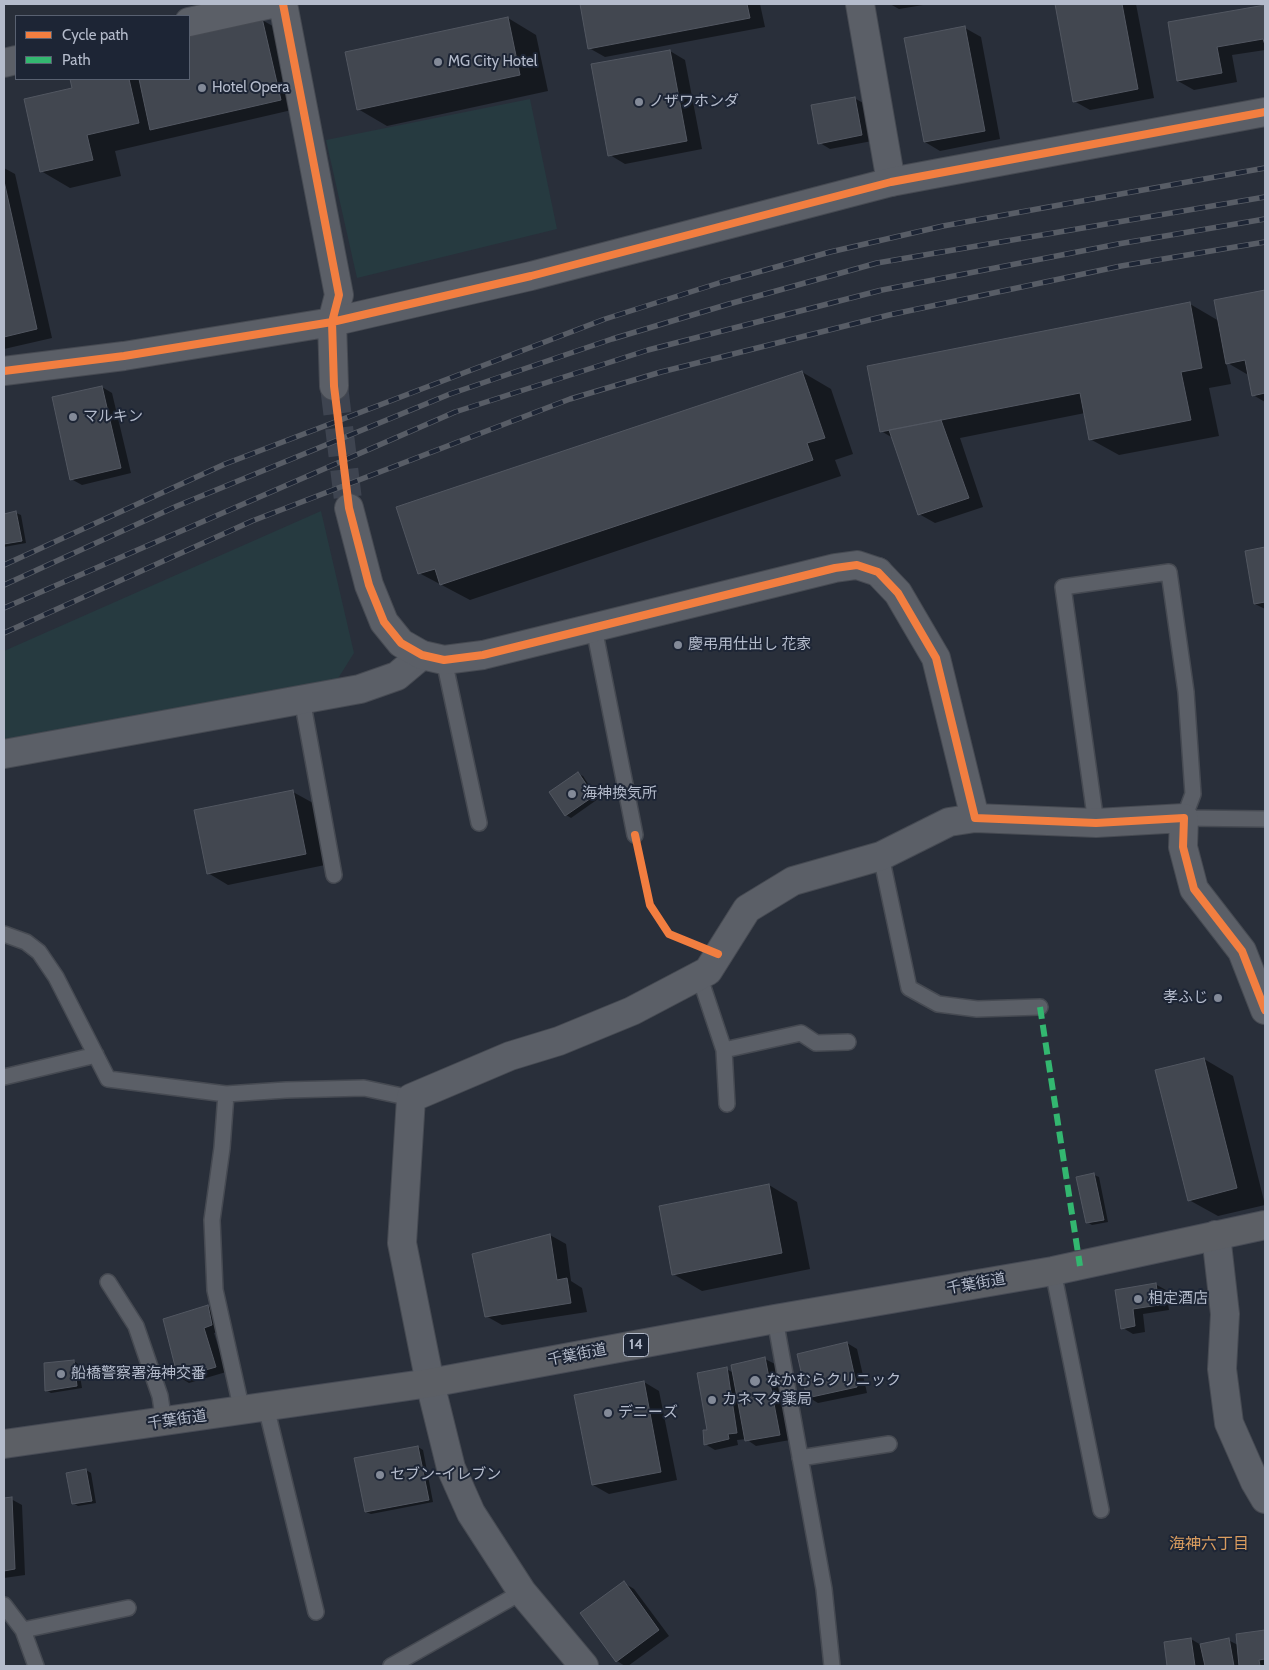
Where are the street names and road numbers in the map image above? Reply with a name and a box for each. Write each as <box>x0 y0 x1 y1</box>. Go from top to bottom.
street label: 千葉街道 <box>945 1270 1007 1298</box>
road number: 14 <box>624 1334 648 1356</box>
street label: 千葉街道 <box>546 1340 608 1370</box>
street label: 千葉街道 <box>146 1407 208 1433</box>

